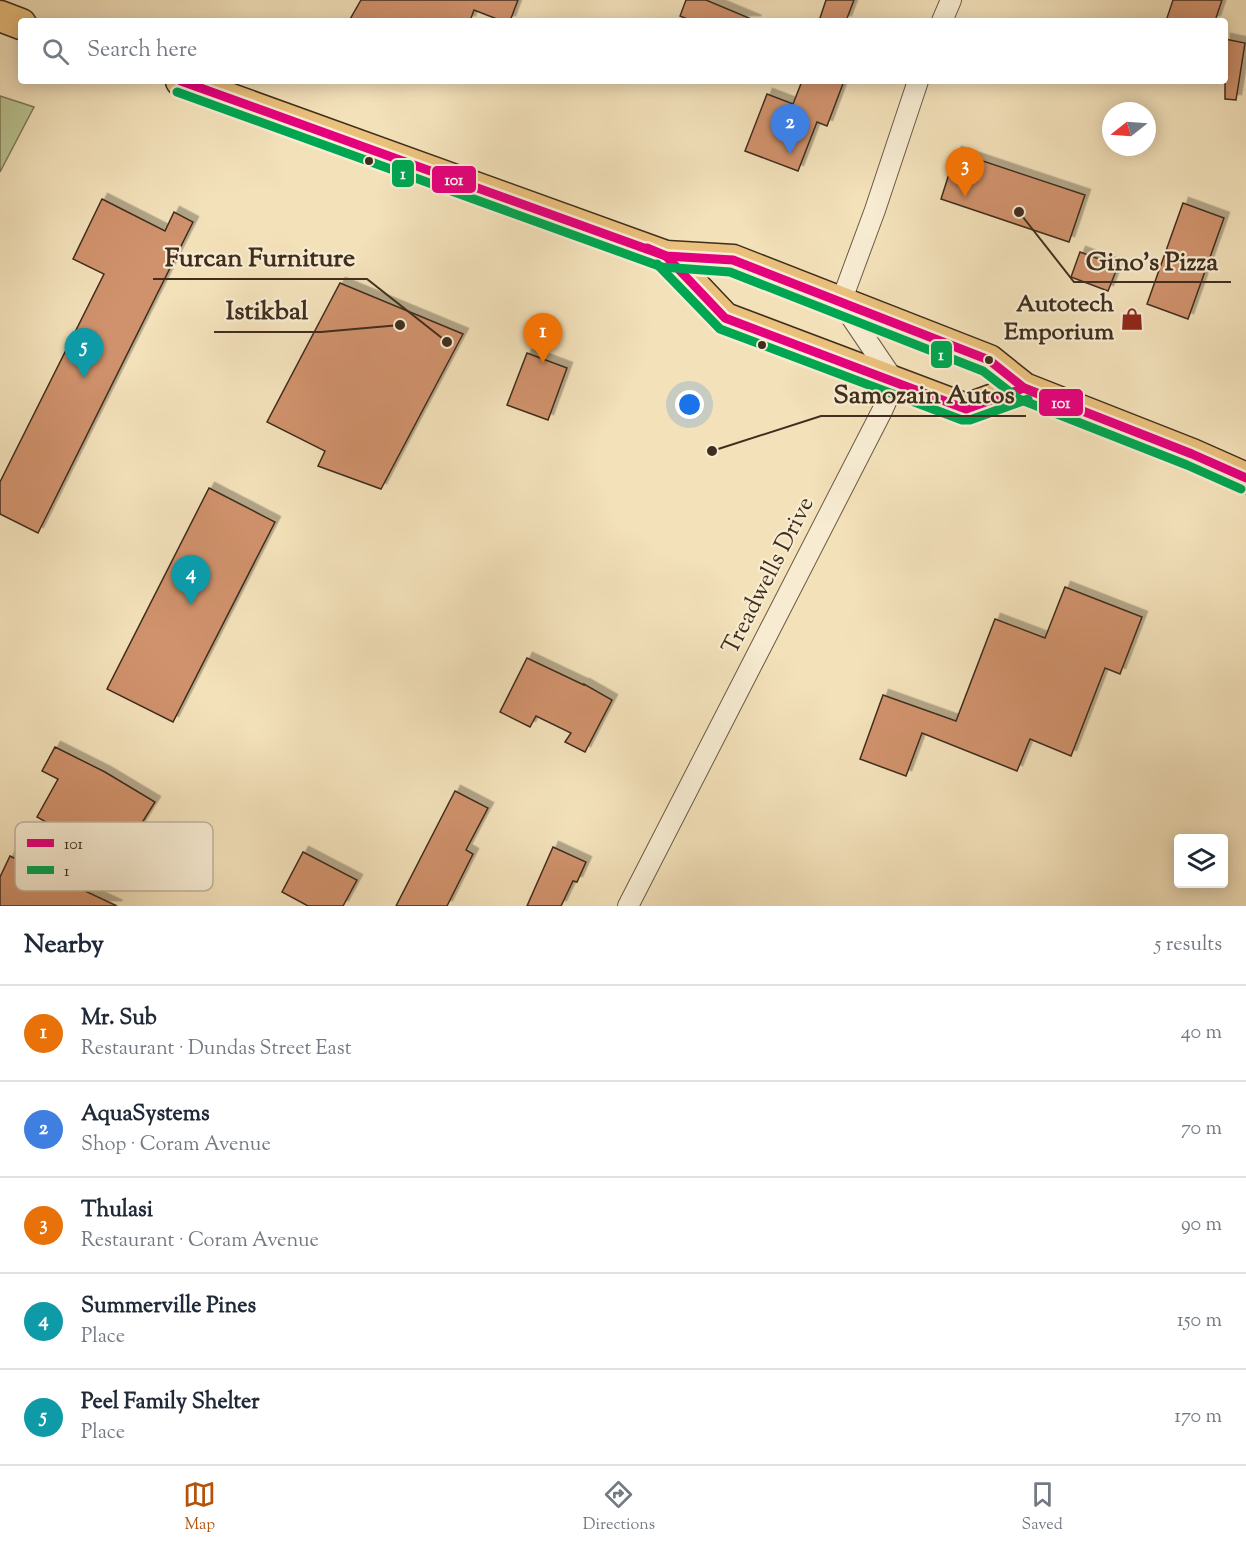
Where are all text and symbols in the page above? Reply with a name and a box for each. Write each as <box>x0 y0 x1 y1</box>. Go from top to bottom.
search box <box>18 18 1228 84</box>
icon: search <box>39 35 72 68</box>
text: Search here <box>87 35 197 67</box>
north arrow <box>1102 102 1156 156</box>
pin: 2 <box>770 104 810 154</box>
pin: 3 <box>946 148 984 197</box>
unlabelled marker <box>363 155 375 167</box>
line badge: 1 <box>391 159 415 188</box>
text: 1 <box>400 164 406 187</box>
line badge: 101 <box>431 165 477 194</box>
text: 101 <box>444 170 464 193</box>
callout: Furcan Furniture <box>153 235 367 279</box>
callout: Gino's Pizza <box>1074 238 1231 282</box>
text: Furcan Furniture <box>165 241 355 278</box>
text: Gino's Pizza <box>1086 245 1218 282</box>
callout: Istikbal <box>214 288 321 332</box>
place label: Autotech Emporium <box>1004 288 1115 350</box>
text: Istikbal <box>226 294 309 331</box>
shop icon: Autotech Emporium <box>1119 306 1145 332</box>
pin: 1 <box>524 314 562 363</box>
pin: 5 <box>64 328 104 378</box>
unlabelled marker <box>756 339 768 351</box>
line badge: 1 <box>930 340 953 369</box>
text: 1 <box>938 345 944 368</box>
unlabelled marker <box>983 354 995 366</box>
callout: Samozain Autos <box>821 372 1026 416</box>
text: Samozain Autos <box>833 378 1015 415</box>
line badge: 101 <box>1038 388 1084 417</box>
your location <box>675 390 704 419</box>
text: 101 <box>1051 393 1071 416</box>
street label: Treadwells Drive <box>715 491 823 661</box>
pin: 4 <box>172 556 210 605</box>
legend <box>15 822 213 891</box>
text: 101 <box>64 834 84 857</box>
map controls <box>1174 834 1228 888</box>
button: layers <box>1174 834 1228 888</box>
text: 1 <box>64 861 70 884</box>
text: Nearby <box>24 927 104 964</box>
text: 5 results <box>1155 931 1222 960</box>
text: Mr. Sub <box>81 1003 157 1035</box>
text: 1 <box>40 1019 47 1048</box>
text: 40 m <box>1181 1019 1222 1048</box>
text: Restaurant · Dundas Street East <box>81 1035 352 1064</box>
text: AquaSystems <box>81 1099 210 1131</box>
text: 2 <box>39 1115 48 1144</box>
text: 70 m <box>1181 1115 1222 1144</box>
text: Shop · Coram Avenue <box>81 1131 271 1160</box>
text: Thulasi <box>81 1195 153 1227</box>
text: 3 <box>39 1211 48 1240</box>
text: 90 m <box>1181 1211 1222 1240</box>
text: Restaurant · Coram Avenue <box>81 1227 319 1256</box>
text: Summerville Pines <box>81 1291 256 1323</box>
text: 4 <box>38 1307 49 1336</box>
text: 150 m <box>1177 1307 1222 1336</box>
text: Place <box>81 1323 125 1352</box>
text: Peel Family Shelter <box>81 1387 260 1419</box>
text: 5 <box>40 1403 47 1432</box>
text: 170 m <box>1174 1403 1222 1432</box>
text: Place <box>81 1419 125 1448</box>
tab: Map <box>183 1478 216 1537</box>
tab: Directions <box>583 1478 655 1537</box>
tab: Saved <box>1022 1478 1063 1537</box>

